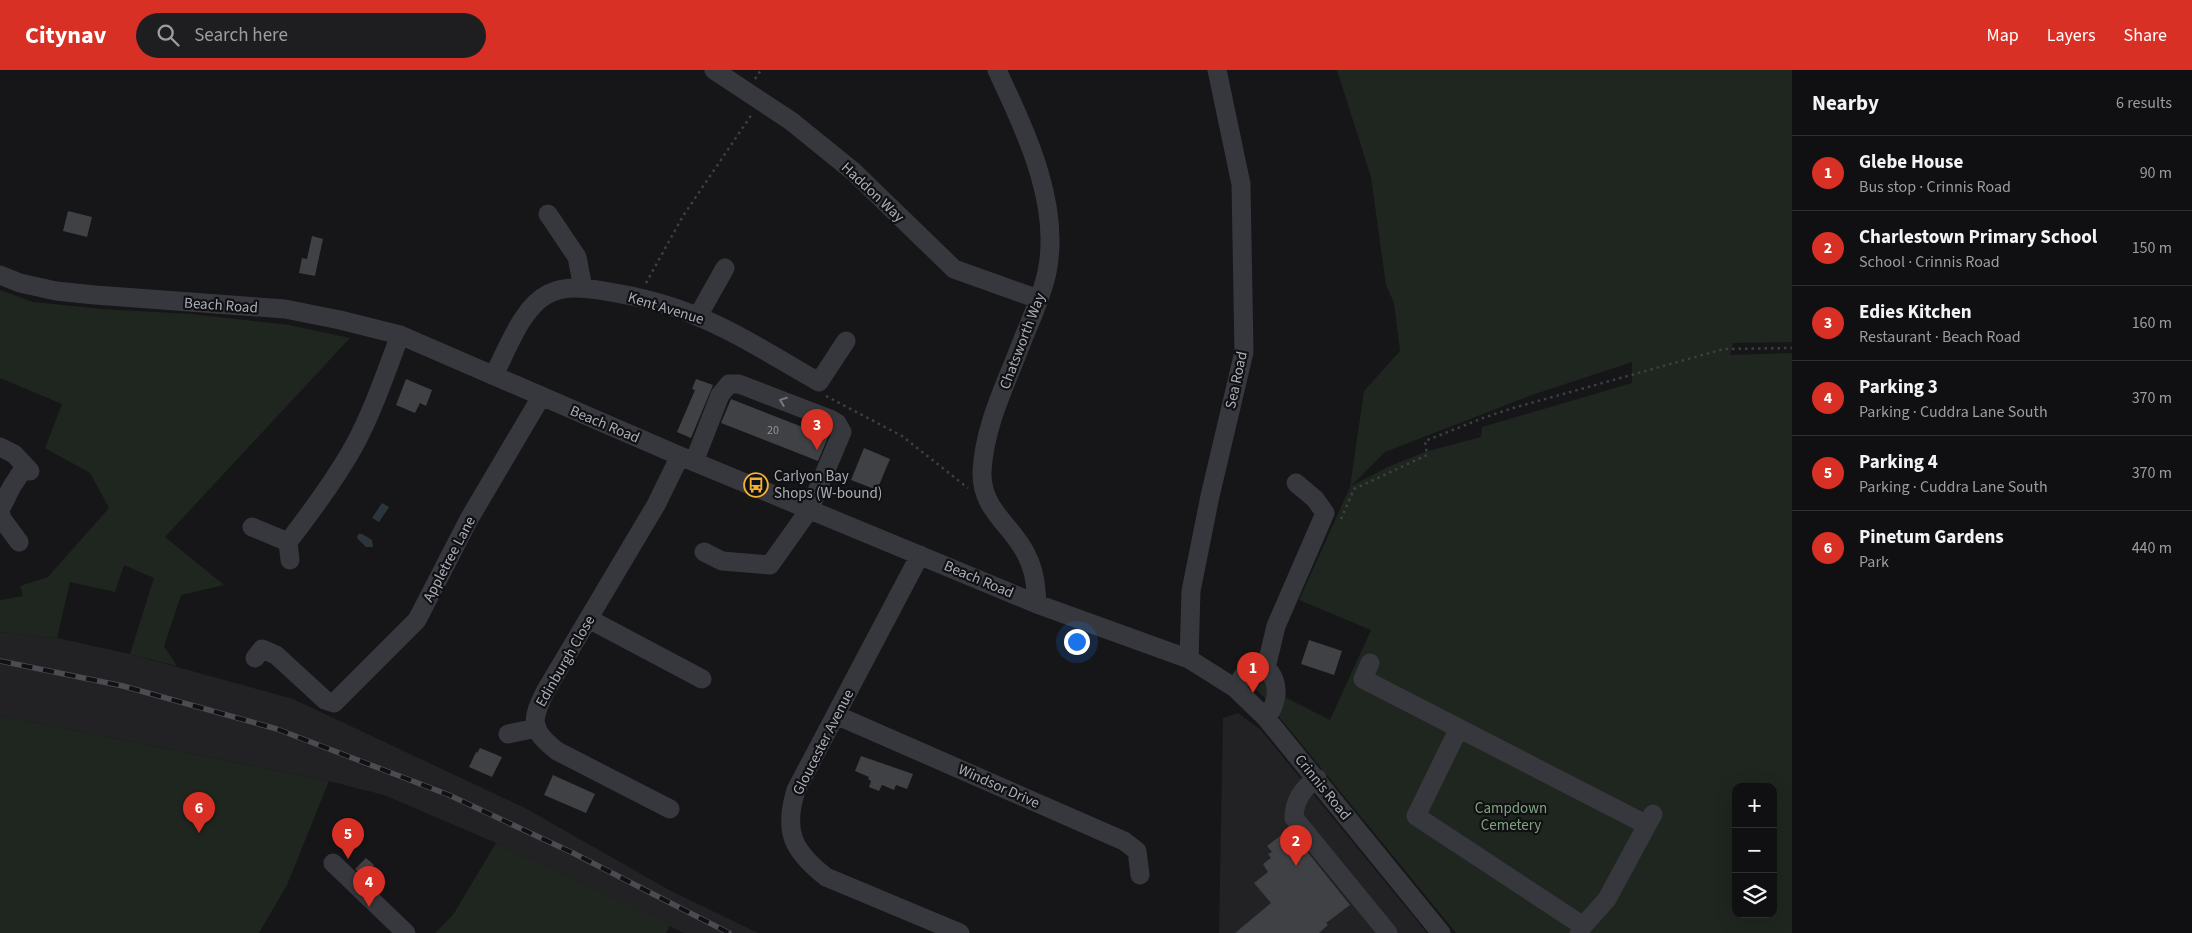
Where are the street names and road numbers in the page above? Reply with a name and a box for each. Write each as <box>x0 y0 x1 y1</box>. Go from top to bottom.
street label: Haddon Way <box>836 158 909 227</box>
street label: Kent Avenue <box>625 287 706 330</box>
street label: Chatsworth Way <box>994 290 1050 392</box>
street label: Beach Road <box>183 292 259 319</box>
street label: Sea Road <box>1220 350 1253 411</box>
street label: Beach Road <box>567 400 643 449</box>
street label: Appletree Lane <box>418 513 481 606</box>
street label: Beach Road <box>941 555 1017 604</box>
street label: Edinburgh Close <box>531 612 600 711</box>
street label: Gloucester Avenue <box>788 686 859 799</box>
street label: Crinnis Road <box>1290 750 1356 825</box>
street label: Windsor Drive <box>955 759 1043 814</box>

